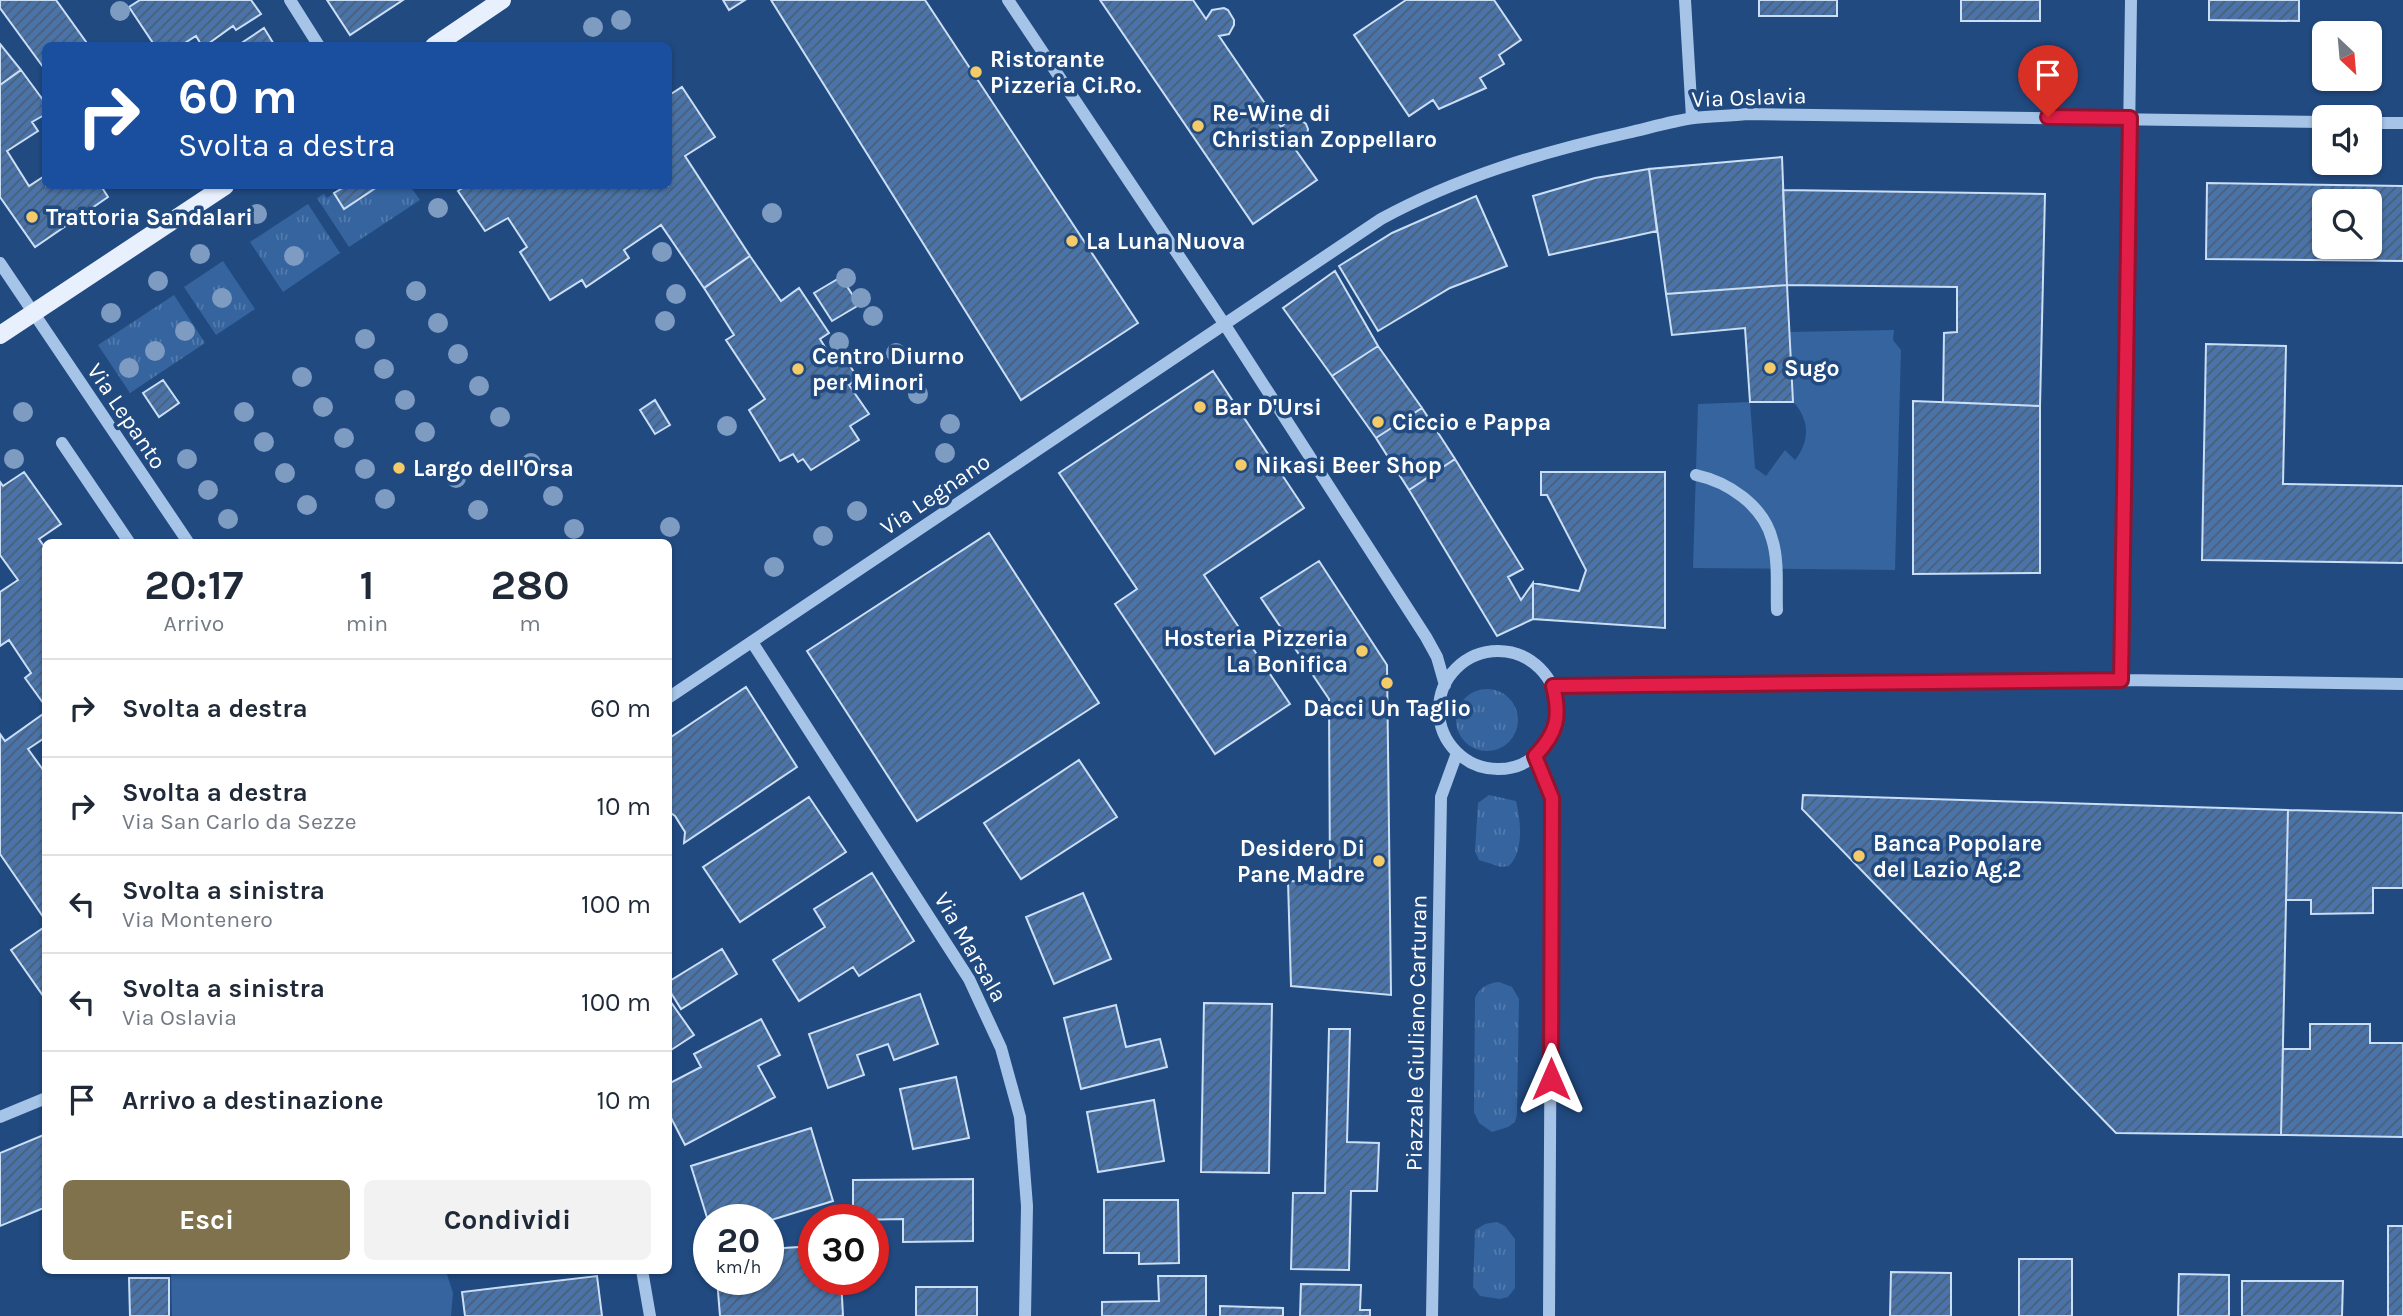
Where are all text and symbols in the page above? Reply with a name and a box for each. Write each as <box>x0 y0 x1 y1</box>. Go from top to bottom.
north arrow <box>2312 21 2382 91</box>
map controls <box>2312 21 2382 259</box>
pin <box>2018 45 2078 117</box>
place label: Ristorante Pizzeria Ci.Ro. <box>990 46 1142 99</box>
icon: arrive <box>2029 56 2067 94</box>
marker: Ristorante Pizzeria Ci.Ro. <box>968 64 984 80</box>
text: 60 m <box>178 68 298 125</box>
icon: right <box>63 70 154 161</box>
street label: Via Oslavia <box>1691 82 1807 113</box>
place label: Re-Wine di Christian Zoppellaro <box>1212 100 1437 153</box>
button: sound <box>2312 105 2382 175</box>
marker: Re-Wine di Christian Zoppellaro <box>1190 118 1206 134</box>
text: Svolta a destra <box>178 127 396 164</box>
button: search <box>2312 189 2382 259</box>
place label: Trattoria Sandalari <box>46 204 253 231</box>
marker: Trattoria Sandalari <box>24 209 40 225</box>
place label: La Luna Nuova <box>1086 228 1245 255</box>
marker: La Luna Nuova <box>1064 233 1080 249</box>
place label: Centro Diurno per Minori <box>812 343 964 396</box>
place label: Sugo <box>1784 355 1840 382</box>
street label: Via Lepanto <box>81 358 172 474</box>
marker: Sugo <box>1762 360 1778 376</box>
marker: Centro Diurno per Minori <box>790 361 806 377</box>
place label: Bar D'Ursi <box>1214 394 1322 421</box>
marker: Bar D'Ursi <box>1192 399 1208 415</box>
place label: Ciccio e Pappa <box>1392 409 1551 436</box>
marker: Ciccio e Pappa <box>1370 414 1386 430</box>
street label: Via Legnano <box>875 448 995 541</box>
place label: Nikasi Beer Shop <box>1255 452 1442 479</box>
place label: Largo dell'Orsa <box>413 455 574 482</box>
marker: Nikasi Beer Shop <box>1233 457 1249 473</box>
marker: Largo dell'Orsa <box>391 460 407 476</box>
text: 20:17 <box>144 560 244 610</box>
text: 1 <box>360 560 374 610</box>
text: 280 <box>490 560 570 610</box>
text: Arrivo <box>164 610 224 637</box>
text: min <box>346 610 388 637</box>
text: m <box>519 610 541 637</box>
place label: Hosteria Pizzeria La Bonifica <box>1164 625 1348 678</box>
marker: Hosteria Pizzeria La Bonifica <box>1354 643 1370 659</box>
marker: Dacci Un Taglio <box>1379 675 1395 691</box>
icon: right <box>63 689 101 727</box>
text: Svolta a destra <box>122 693 308 724</box>
text: 60 m <box>590 693 651 724</box>
place label: Dacci Un Taglio <box>1303 695 1471 722</box>
text: Svolta a destra <box>122 777 308 808</box>
icon: right <box>63 787 101 825</box>
text: 10 m <box>596 791 651 822</box>
text: Via San Carlo da Sezze <box>122 808 356 835</box>
place label: Banca Popolare del Lazio Ag.2 <box>1873 830 2042 883</box>
place label: Desidero Di Pane Madre <box>1237 835 1365 888</box>
marker: Banca Popolare del Lazio Ag.2 <box>1851 848 1867 864</box>
marker: Desidero Di Pane Madre <box>1371 853 1387 869</box>
text: Svolta a sinistra <box>122 875 325 906</box>
icon: left <box>63 885 101 923</box>
street label: Via Marsala <box>928 888 1013 1007</box>
text: 100 m <box>581 889 651 920</box>
street label: Piazzale Giuliano Carturan <box>1401 895 1432 1171</box>
text: Via Montenero <box>122 906 273 933</box>
text: Svolta a sinistra <box>122 973 325 1004</box>
icon: left <box>63 983 101 1021</box>
text: 100 m <box>581 987 651 1018</box>
text: Via Oslavia <box>122 1004 237 1031</box>
position arrow <box>1514 1042 1588 1116</box>
icon: arrive <box>63 1081 101 1119</box>
text: Arrivo a destinazione <box>122 1085 384 1116</box>
text: 10 m <box>596 1085 651 1116</box>
button: Esci <box>63 1180 350 1260</box>
button: Condividi <box>364 1180 651 1260</box>
speed limit sign: 30 <box>798 1204 889 1295</box>
text: 20 <box>717 1220 760 1261</box>
text: km/h <box>716 1256 761 1278</box>

